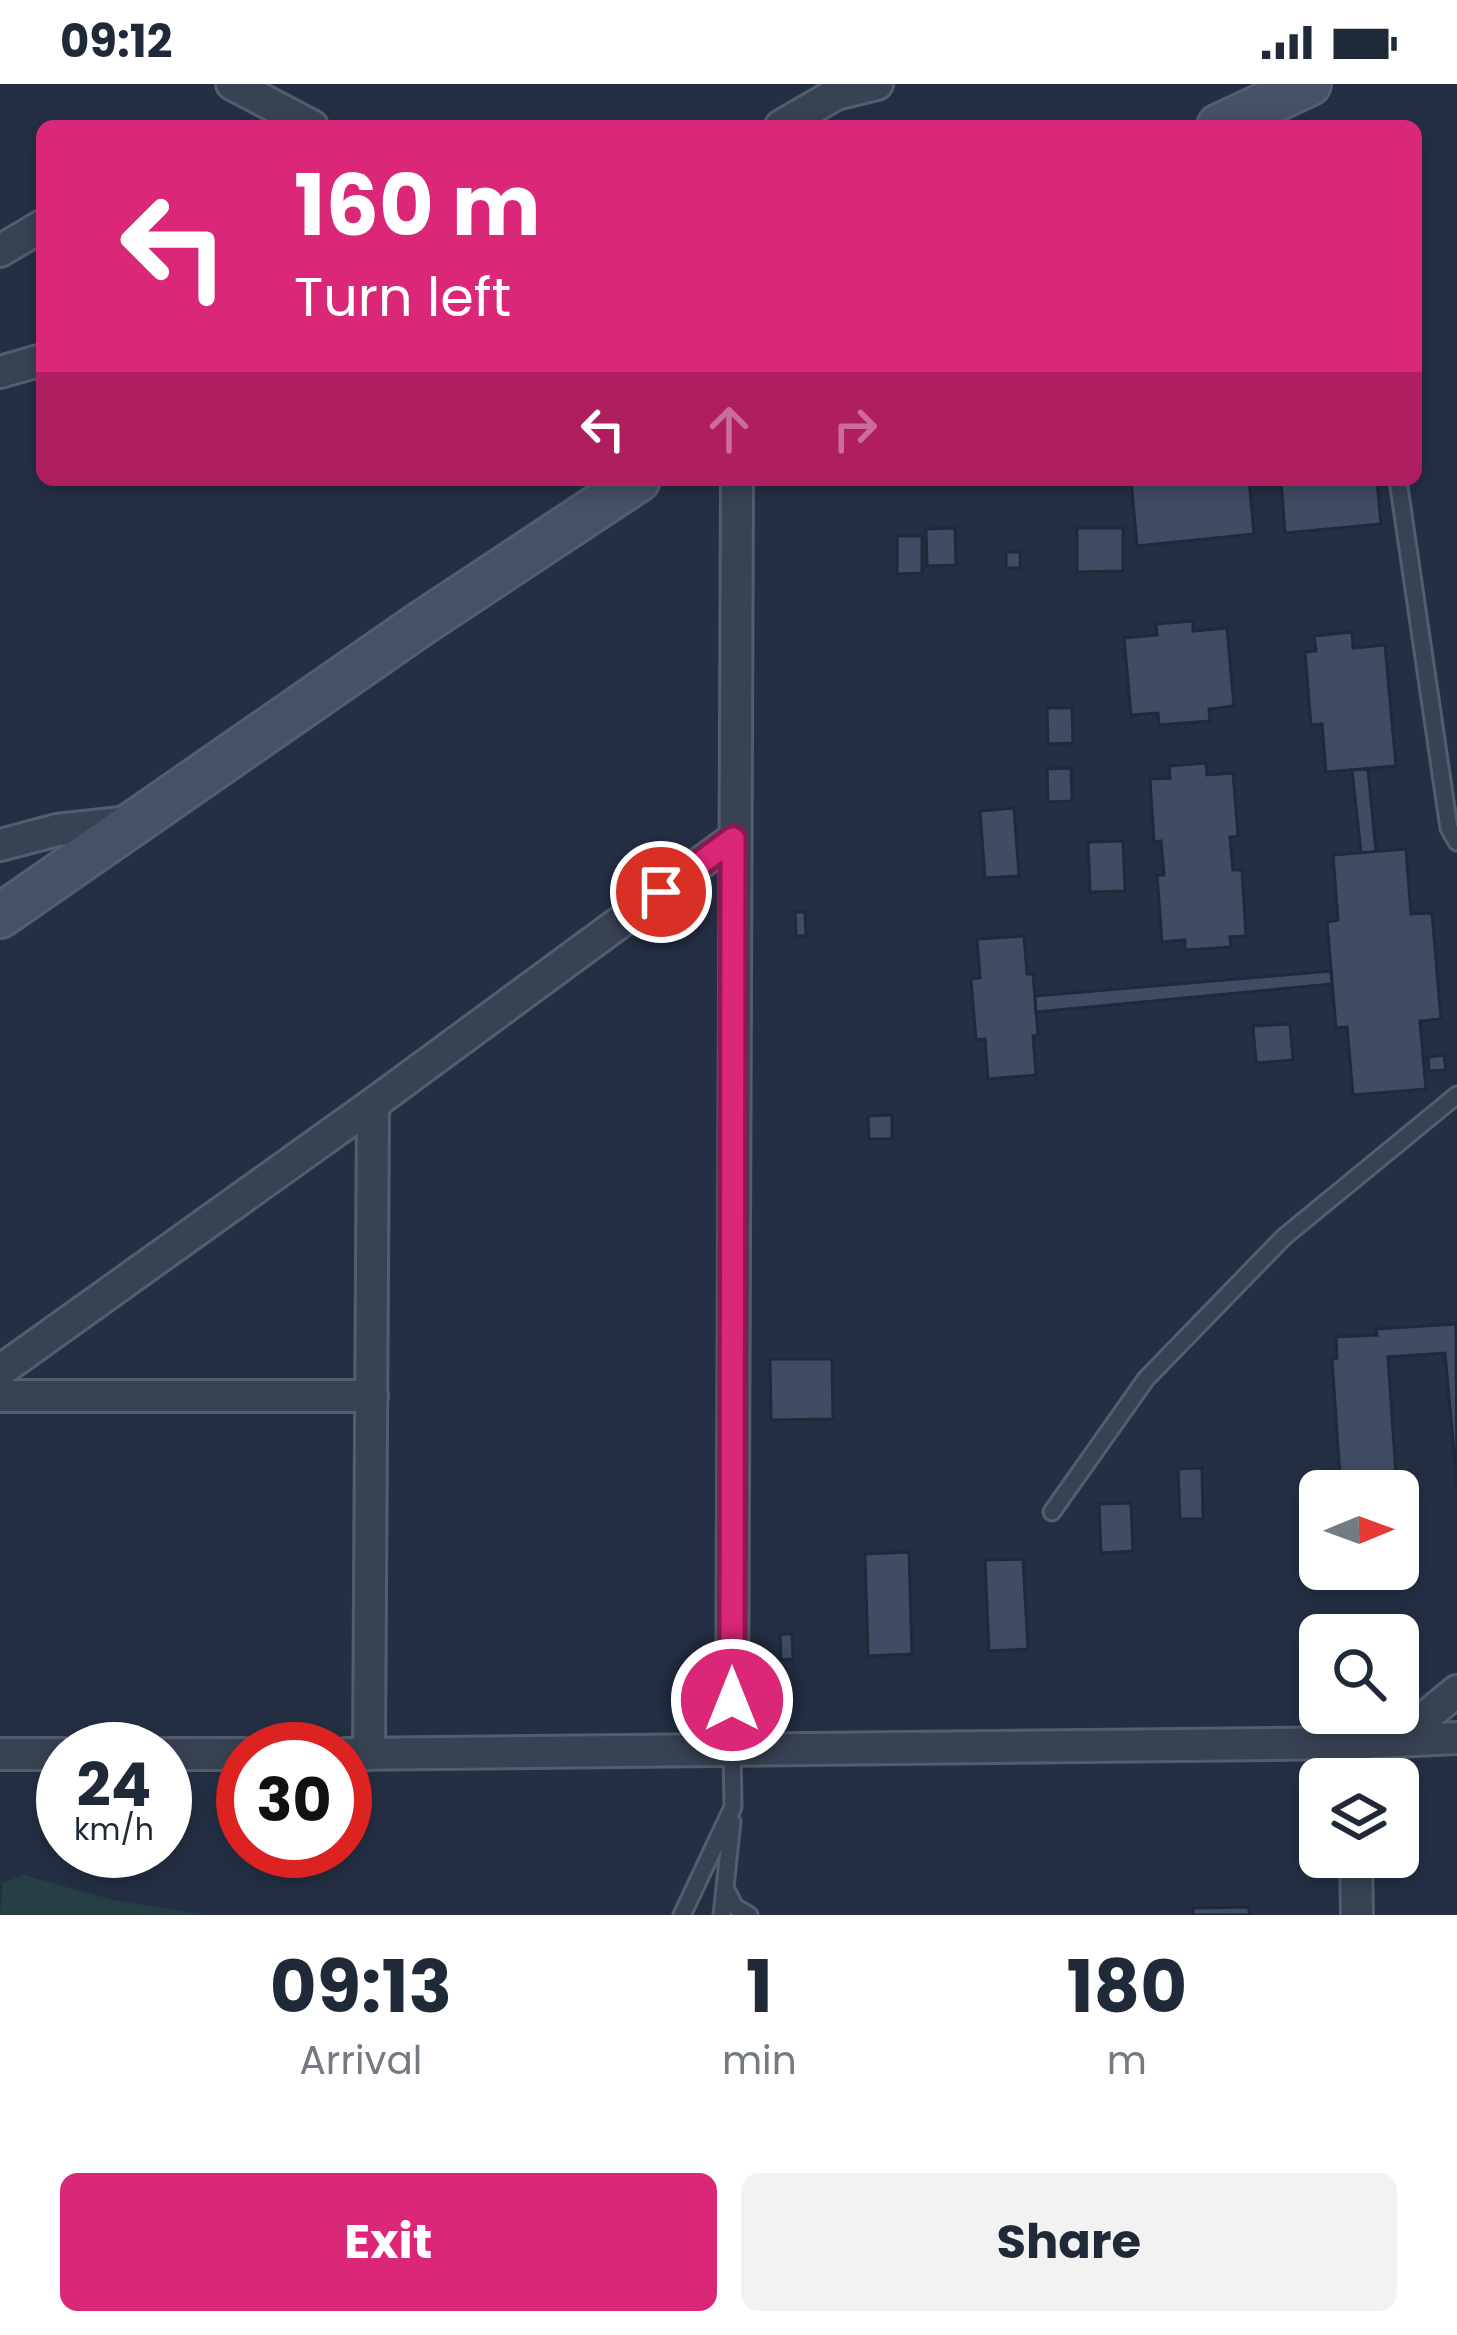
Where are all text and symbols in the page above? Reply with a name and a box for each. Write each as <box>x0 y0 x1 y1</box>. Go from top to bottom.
text: 09:12 <box>60 10 172 73</box>
text: 160 m <box>294 147 541 264</box>
icon: left <box>96 168 252 324</box>
text: Turn left <box>294 259 511 335</box>
icon: left <box>570 396 636 462</box>
icon: ahead <box>696 396 762 462</box>
icon: right <box>822 396 888 462</box>
pin <box>610 841 712 943</box>
icon: arrive <box>628 859 694 925</box>
north arrow <box>1299 1470 1419 1590</box>
map controls <box>1299 1470 1419 1878</box>
button: search <box>1299 1614 1419 1734</box>
position arrow <box>669 1637 795 1763</box>
speed limit sign: 30 <box>216 1722 372 1878</box>
text: 24 <box>77 1743 151 1827</box>
button: layers <box>1299 1758 1419 1878</box>
text: km/h <box>74 1808 154 1851</box>
text: 09:13 <box>270 1936 452 2037</box>
text: 1 <box>746 1936 773 2037</box>
text: 180 <box>1066 1936 1187 2037</box>
text: Arrival <box>300 2033 422 2088</box>
text: min <box>722 2033 797 2088</box>
text: m <box>1107 2033 1147 2088</box>
button: Exit <box>60 2173 717 2311</box>
button: Share <box>741 2173 1397 2311</box>

